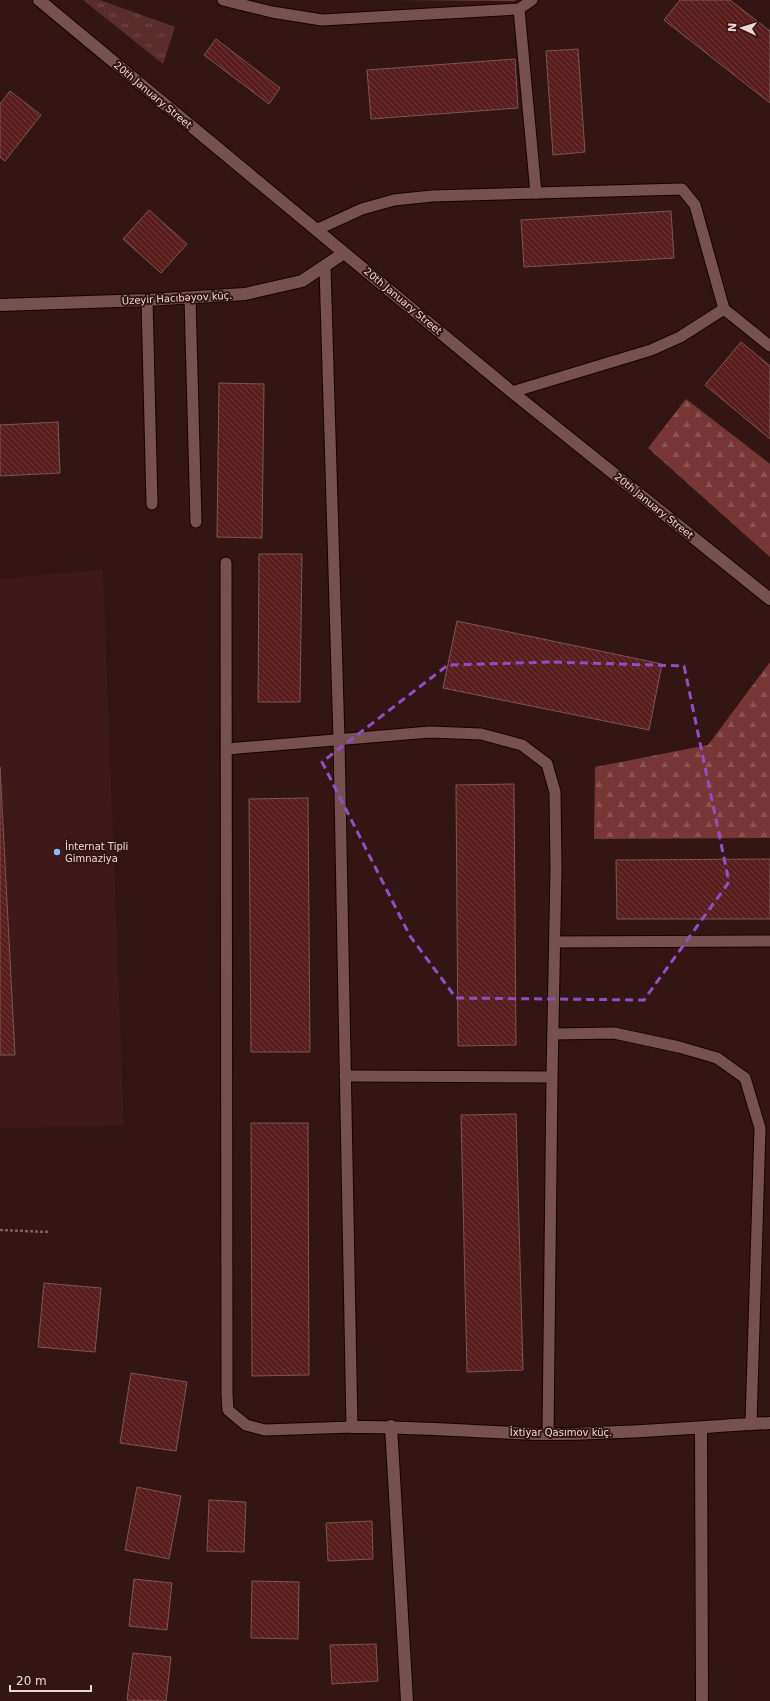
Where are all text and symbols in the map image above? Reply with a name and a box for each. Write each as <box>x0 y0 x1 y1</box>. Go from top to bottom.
north arrow <box>722 8 762 48</box>
text: N <box>726 22 739 32</box>
street label: 20th January Street <box>112 59 194 131</box>
street label: 20th January Street <box>362 265 444 337</box>
street label: Üzeyir Hacıbəyov küç. <box>121 289 233 306</box>
street label: 20th January Street <box>613 471 695 541</box>
place label: İnternat Tipli Gimnaziya <box>65 840 128 864</box>
marker: İnternat Tipli Gimnaziya <box>52 847 62 857</box>
street label: İxtiyar Qasımov küç. <box>510 1426 612 1438</box>
scale bar <box>10 1667 91 1693</box>
text: 20 m <box>16 1674 47 1688</box>

